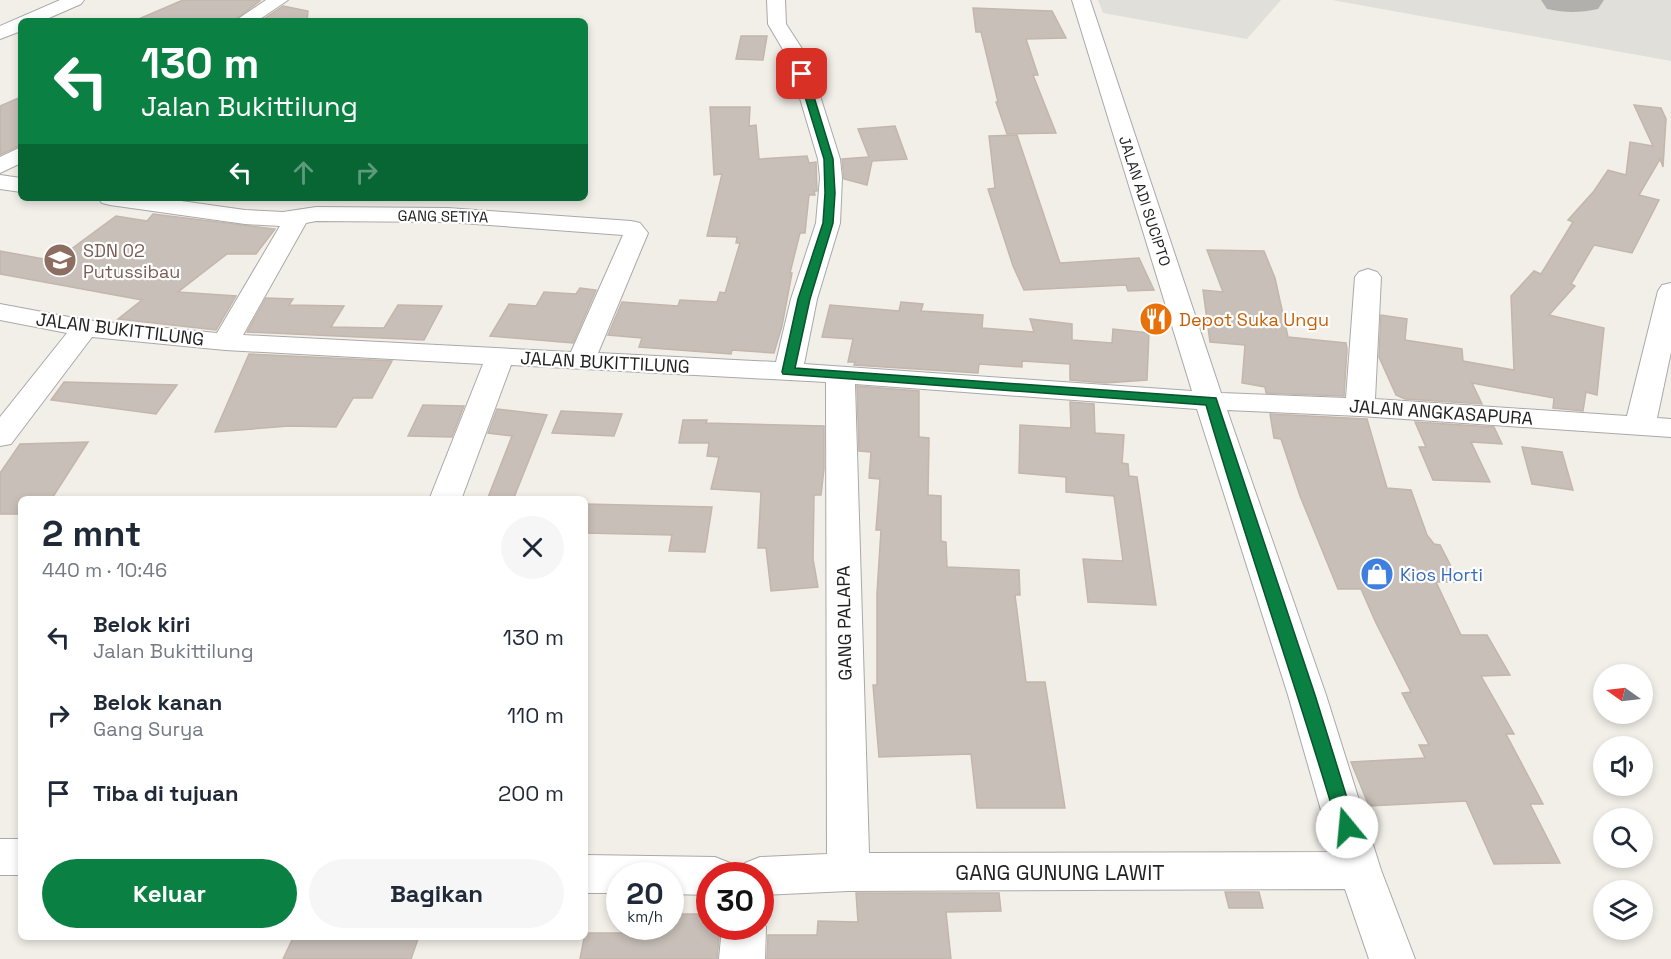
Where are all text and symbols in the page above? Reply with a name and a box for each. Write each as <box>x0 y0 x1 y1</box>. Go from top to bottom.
text: 130 m <box>141 37 259 90</box>
icon: left <box>42 42 120 120</box>
pin <box>776 48 827 99</box>
icon: arrive <box>785 57 818 90</box>
text: Jalan Bukittilung <box>141 89 358 124</box>
street label: JALAN ADI SUCIPTO <box>1115 133 1175 269</box>
icon: left <box>224 156 257 189</box>
icon: ahead <box>287 156 320 189</box>
icon: right <box>350 156 383 189</box>
street label: GANG SETIYA <box>398 206 489 226</box>
place label: SDN 02 Putussibau <box>83 239 180 283</box>
school or university icon: SDN 02 Putussibau <box>42 242 78 278</box>
restaurant icon: Depot Suka Ungu <box>1138 301 1174 337</box>
street label: JALAN BUKITTILUNG <box>35 307 205 351</box>
place label: Depot Suka Ungu <box>1179 308 1329 331</box>
street label: JALAN BUKITTILUNG <box>520 346 690 378</box>
street label: JALAN ANGKASAPURA <box>1348 394 1534 430</box>
text: 2 mnt <box>42 511 141 557</box>
button: close <box>501 516 564 579</box>
shop icon: Kios Horti <box>1359 556 1395 592</box>
text: 440 m · 10:46 <box>42 557 167 583</box>
place label: Kios Horti <box>1400 563 1483 586</box>
street label: GANG PALAPA <box>831 565 857 681</box>
text: Belok kiri <box>93 610 190 638</box>
icon: left <box>42 621 75 654</box>
text: 130 m <box>503 623 564 651</box>
text: Jalan Bukittilung <box>93 638 254 664</box>
north arrow <box>1593 664 1653 724</box>
map controls <box>1593 664 1653 940</box>
text: Belok kanan <box>93 688 222 716</box>
icon: right <box>42 699 75 732</box>
text: 110 m <box>507 701 564 729</box>
text: Gang Surya <box>93 716 204 742</box>
button: sound <box>1593 736 1653 796</box>
icon: arrive <box>42 777 75 810</box>
text: Tiba di tujuan <box>93 779 239 807</box>
text: 200 m <box>498 779 564 807</box>
position arrow <box>1315 795 1379 859</box>
button: search <box>1593 808 1653 868</box>
button: Keluar <box>42 859 297 928</box>
button: Bagikan <box>309 859 564 928</box>
street label: GANG GUNUNG LAWIT <box>955 859 1165 886</box>
speed limit sign: 30 <box>696 862 774 940</box>
text: 20 <box>626 874 664 913</box>
button: layers <box>1593 880 1653 940</box>
text: km/h <box>627 907 663 926</box>

